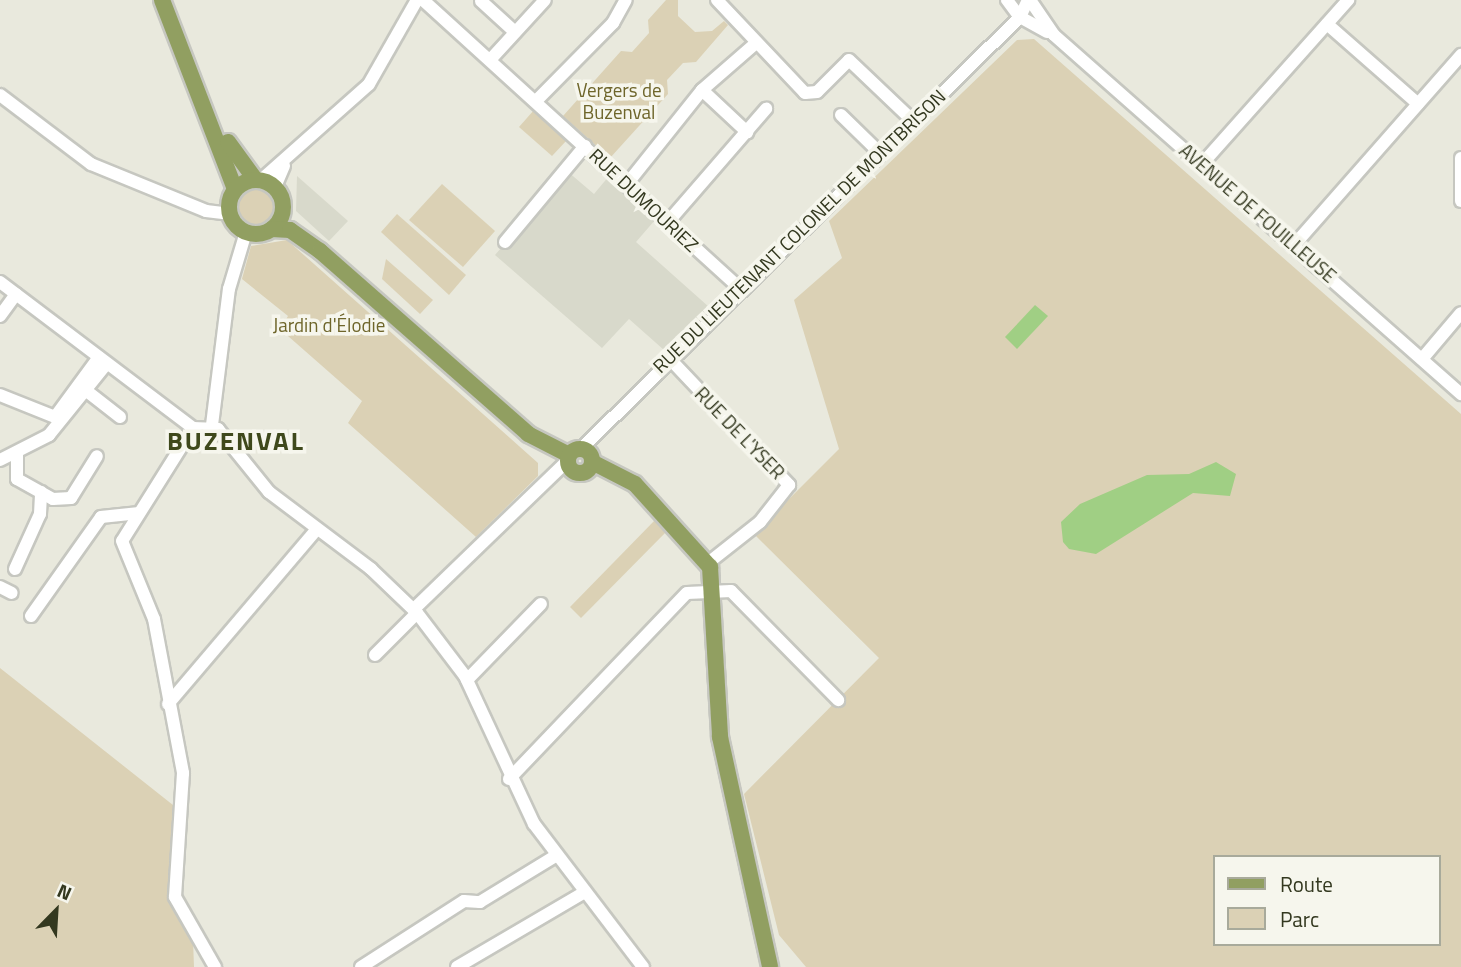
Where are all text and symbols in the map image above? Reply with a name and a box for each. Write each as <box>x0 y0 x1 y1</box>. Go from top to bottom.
park label: Vergers de Buzenval <box>576 79 662 123</box>
street label: RUE DU LIEUTENANT COLONEL DE MONTBRISON <box>648 85 950 377</box>
street label: AVENUE DE FOUILLEUSE <box>1175 139 1341 287</box>
street label: RUE DUMOURIEZ <box>585 144 703 256</box>
park label: Jardin d'Élodie <box>273 314 385 336</box>
street label: RUE DE L'YSER <box>690 382 790 484</box>
district label: BUZENVAL <box>168 425 304 457</box>
legend <box>1212 855 1440 946</box>
text: Route <box>1280 868 1333 900</box>
text: N <box>53 875 77 907</box>
north arrow <box>21 876 91 946</box>
text: Parc <box>1280 903 1319 935</box>

